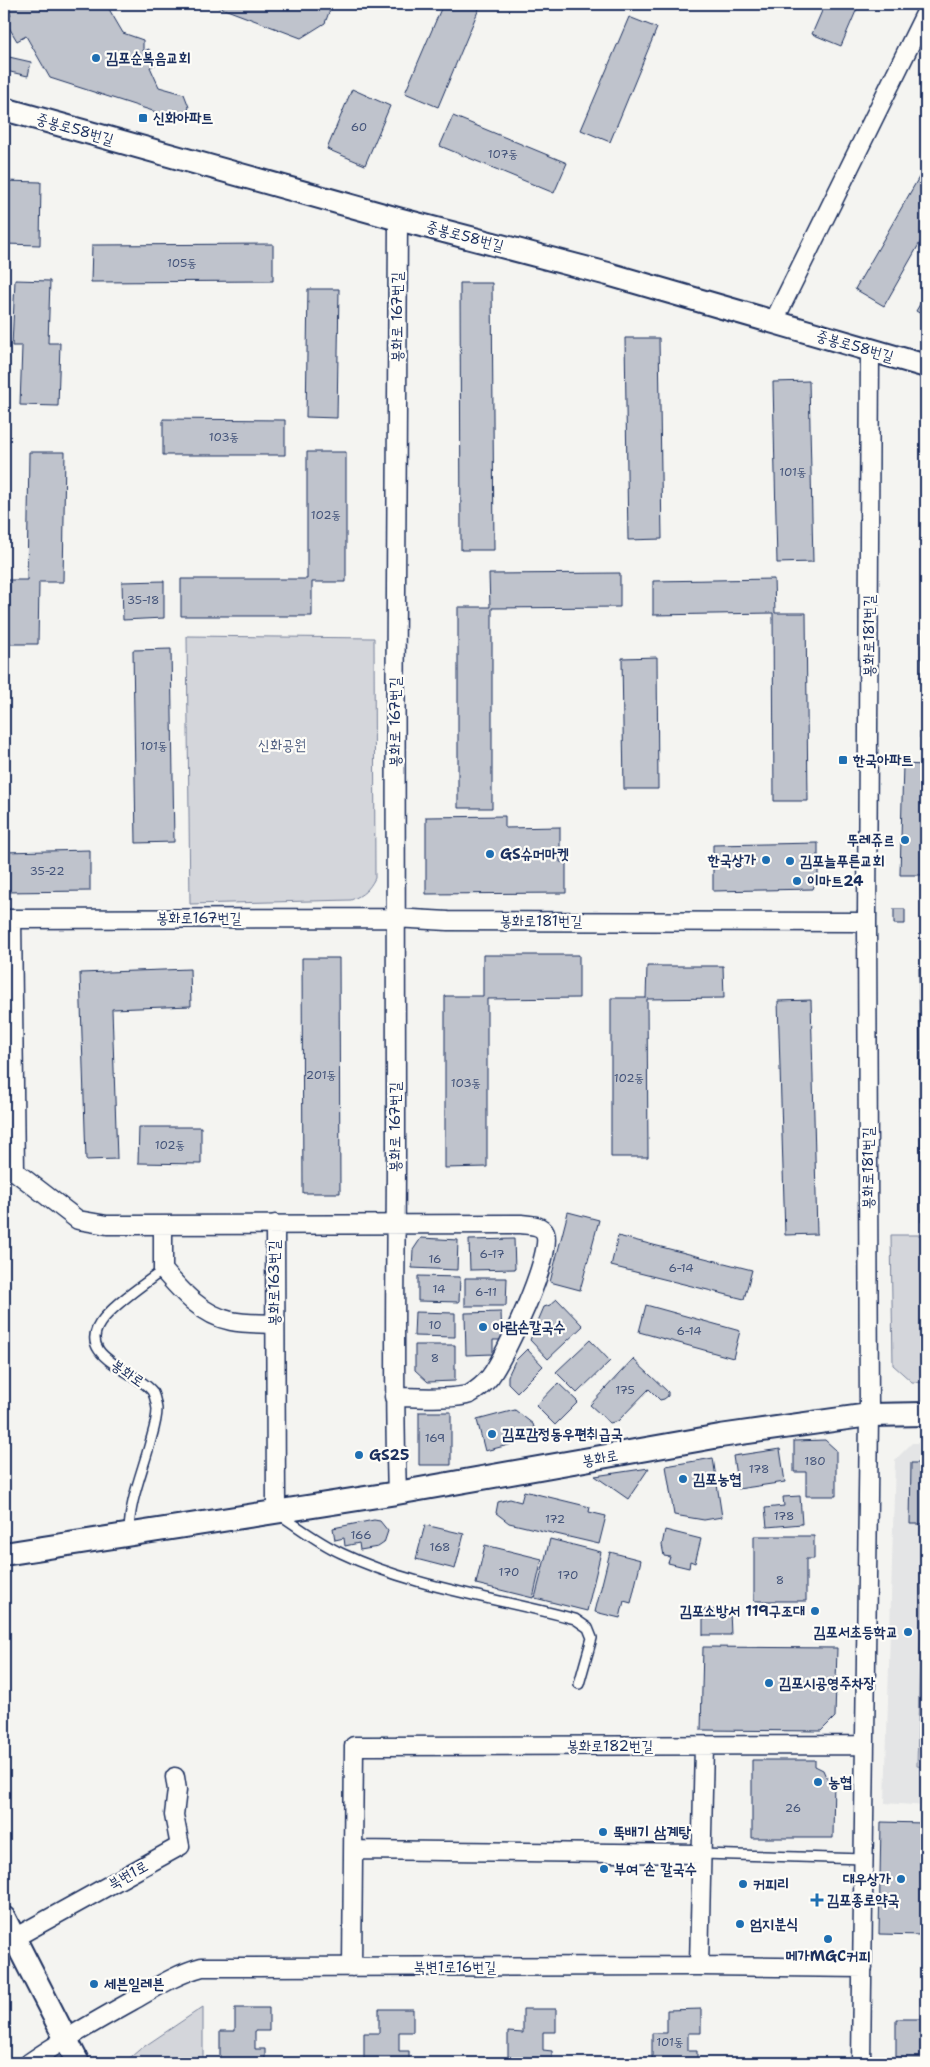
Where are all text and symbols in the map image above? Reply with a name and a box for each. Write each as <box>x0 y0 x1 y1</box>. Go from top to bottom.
place label: 김포순복음교회 <box>106 48 191 68</box>
marker: 김포순복음교회 <box>90 52 102 64</box>
street label: 중봉로58번길 <box>34 108 116 150</box>
place label: 신화아파트 <box>153 108 213 128</box>
marker: 신화아파트 <box>137 112 149 124</box>
house number: 60 <box>351 119 367 135</box>
house number: 107동 <box>488 146 518 162</box>
street label: 중봉로58번길 <box>424 216 506 256</box>
house number: 105동 <box>167 255 197 271</box>
street label: 봉화로 167번길 <box>387 272 407 362</box>
street label: 중봉로58번길 <box>814 325 896 367</box>
house number: 103동 <box>209 429 239 445</box>
house number: 101동 <box>779 464 807 480</box>
house number: 102동 <box>311 507 341 523</box>
house number: 35-18 <box>127 592 159 608</box>
street label: 봉화로181번길 <box>859 595 879 677</box>
street label: 봉화로 167번길 <box>385 677 405 767</box>
park label: 신화공원 <box>258 735 306 755</box>
house number: 101동 <box>140 738 168 754</box>
place label: 한국아파트 <box>852 750 913 770</box>
marker: 한국아파트 <box>837 754 849 766</box>
place label: 뚜레쥬르 <box>847 830 895 850</box>
marker: 뚜레쥬르 <box>899 834 911 846</box>
place label: GS슈머마켓 <box>500 844 569 864</box>
marker: GS슈머마켓 <box>484 848 496 860</box>
place label: 한국상가 <box>707 850 757 870</box>
place label: 김포늘푸른교회 <box>800 851 885 871</box>
marker: 한국상가 <box>760 854 772 866</box>
marker: 김포늘푸른교회 <box>784 855 796 867</box>
house number: 35-22 <box>29 863 65 879</box>
place label: 이마트24 <box>807 871 864 891</box>
marker: 이마트24 <box>791 875 803 887</box>
street label: 봉화로167번길 <box>156 908 242 928</box>
street label: 봉화로181번길 <box>500 911 582 931</box>
house number: 201동 <box>306 1067 336 1083</box>
house number: 102동 <box>614 1070 644 1086</box>
house number: 103동 <box>451 1075 481 1091</box>
street label: 봉화로 167번길 <box>385 1082 405 1172</box>
street label: 봉화로181번길 <box>858 1127 878 1209</box>
house number: 102동 <box>155 1137 185 1153</box>
street label: 봉화로163번길 <box>264 1240 284 1326</box>
house number: 6-17 <box>479 1246 505 1262</box>
house number: 16 <box>428 1251 442 1267</box>
house number: 6-14 <box>668 1260 694 1276</box>
house number: 14 <box>433 1281 445 1297</box>
house number: 6-11 <box>475 1284 497 1300</box>
house number: 10 <box>428 1317 442 1333</box>
place label: 아람손칼국수 <box>492 1317 565 1337</box>
marker: 아람손칼국수 <box>477 1321 489 1333</box>
house number: 6-14 <box>676 1323 702 1339</box>
house number: 8 <box>431 1350 439 1366</box>
street label: 봉화로 <box>107 1354 149 1392</box>
house number: 175 <box>615 1382 635 1398</box>
place label: 김포감정동우편취급국 <box>502 1424 623 1444</box>
marker: 김포감정동우편취급국 <box>486 1428 498 1440</box>
house number: 169 <box>425 1430 445 1446</box>
place label: GS25 <box>369 1445 409 1465</box>
street label: 봉화로 <box>580 1445 620 1471</box>
marker: GS25 <box>353 1449 365 1461</box>
house number: 180 <box>804 1453 826 1469</box>
house number: 178 <box>749 1461 769 1477</box>
place label: 김포농협 <box>693 1469 741 1489</box>
marker: 김포농협 <box>677 1473 689 1485</box>
house number: 178 <box>774 1508 794 1524</box>
house number: 172 <box>545 1511 565 1527</box>
house number: 166 <box>350 1527 372 1543</box>
house number: 168 <box>430 1539 450 1555</box>
house number: 170 <box>499 1564 519 1580</box>
house number: 170 <box>558 1567 578 1583</box>
house number: 8 <box>776 1572 784 1588</box>
place label: 김포소방서 119구조대 <box>680 1601 805 1621</box>
marker: 김포소방서 119구조대 <box>809 1605 821 1617</box>
place label: 김포서초등학교 <box>814 1622 898 1642</box>
marker: 김포서초등학교 <box>902 1626 914 1638</box>
place label: 김포시공영주차장 <box>779 1673 876 1693</box>
marker: 김포시공영주차장 <box>763 1677 775 1689</box>
street label: 봉화로182번길 <box>567 1736 653 1756</box>
place label: 농협 <box>828 1772 852 1792</box>
marker: 농협 <box>812 1776 824 1788</box>
house number: 26 <box>785 1800 801 1816</box>
place label: 뚝배기 삼계탕 <box>613 1822 692 1842</box>
marker: 뚝배기 삼계탕 <box>597 1826 609 1838</box>
street label: 북변1로 <box>105 1856 151 1894</box>
place label: 부여 손 칼국수 <box>614 1859 697 1879</box>
marker: 부여 손 칼국수 <box>598 1863 610 1875</box>
place label: 대우상가 <box>843 1869 892 1889</box>
marker: 대우상가 <box>895 1873 907 1885</box>
place label: 커피리 <box>753 1874 789 1894</box>
marker: 커피리 <box>737 1878 749 1890</box>
place label: 김포종로약국 <box>827 1890 899 1910</box>
marker: 김포종로약국 <box>811 1894 823 1906</box>
place label: 엄지분식 <box>750 1914 798 1934</box>
marker: 엄지분식 <box>734 1918 746 1930</box>
marker: 메가MGC커피 <box>822 1933 834 1945</box>
place label: 메가MGC커피 <box>786 1946 870 1966</box>
street label: 북변1로16번길 <box>414 1957 496 1977</box>
place label: 세븐일레븐 <box>104 1974 164 1994</box>
marker: 세븐일레븐 <box>88 1978 100 1990</box>
house number: 101동 <box>656 2034 684 2050</box>

